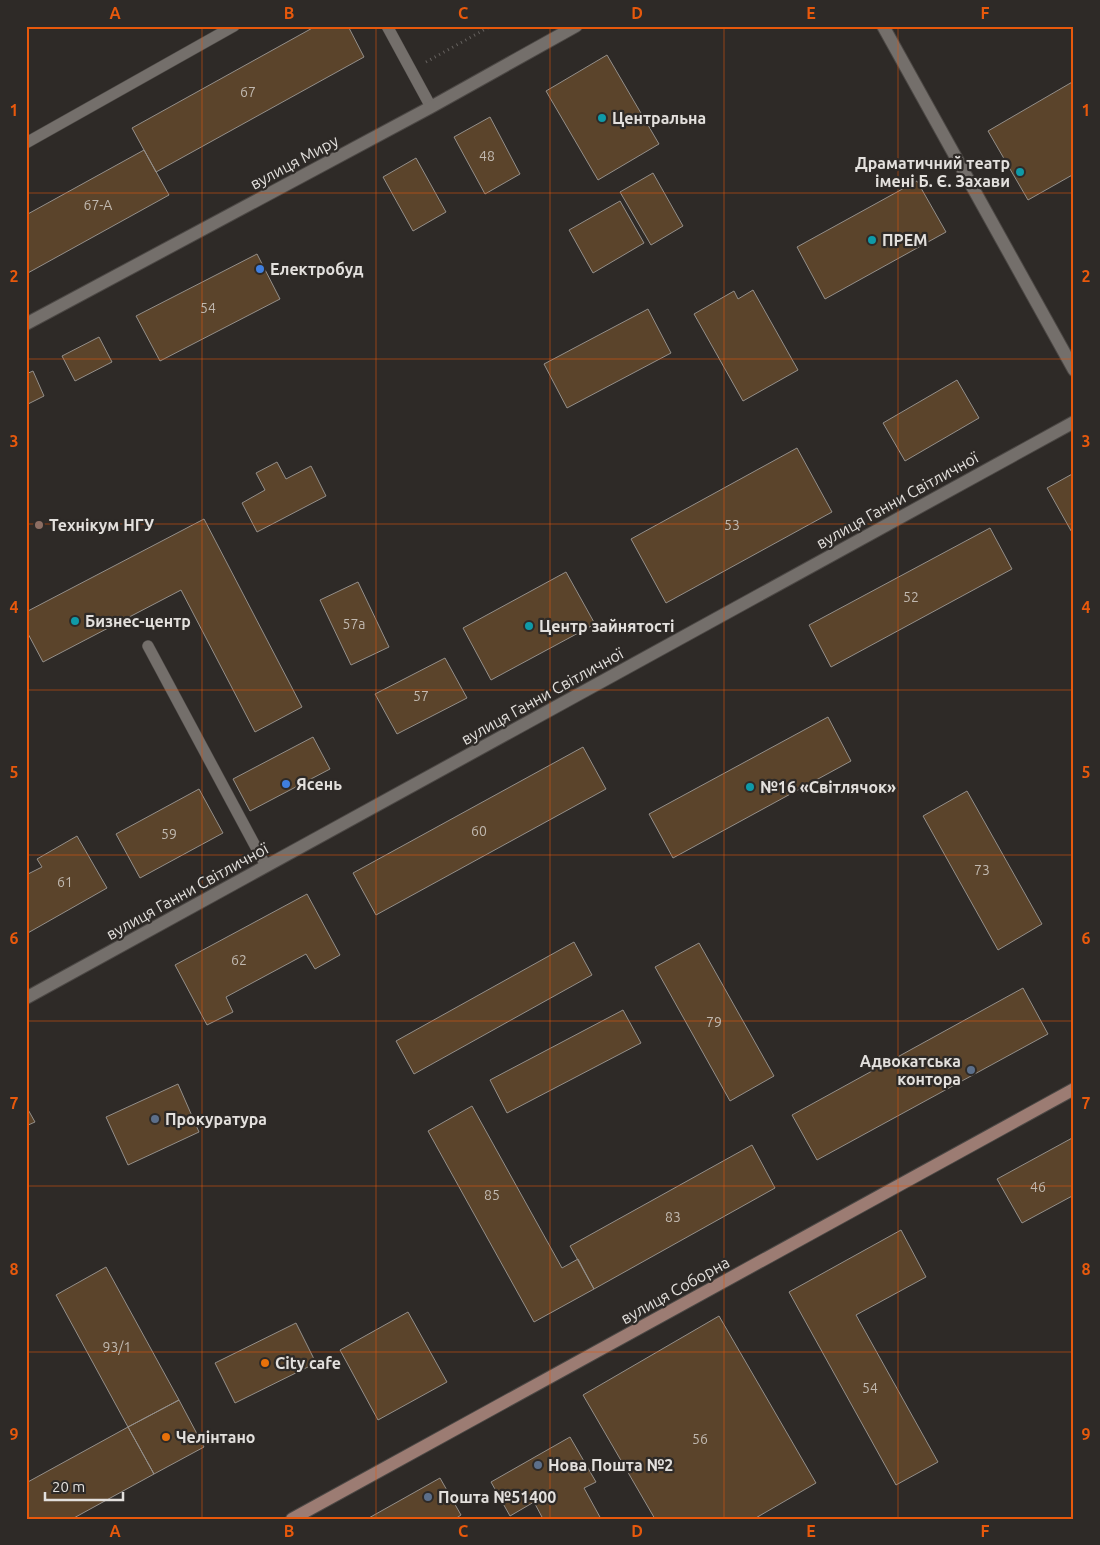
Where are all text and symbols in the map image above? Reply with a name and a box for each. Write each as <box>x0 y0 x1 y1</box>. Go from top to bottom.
text: A <box>109 4 121 22</box>
text: B <box>284 4 294 22</box>
text: C <box>458 4 468 22</box>
text: D <box>631 4 643 22</box>
text: E <box>806 4 816 22</box>
text: F <box>981 4 990 22</box>
house number: 67 <box>240 84 256 100</box>
text: 1 <box>9 101 19 119</box>
text: 1 <box>1081 101 1091 119</box>
place label: Центральна <box>612 109 706 127</box>
marker: Центральна <box>596 112 608 124</box>
street label: вулиця Миру <box>247 131 341 193</box>
house number: 48 <box>479 148 495 164</box>
place label: Драматичний театр імені Б. Є. Захави <box>855 154 1010 190</box>
marker: Драматичний театр імені Б. Є. Захави <box>1014 166 1026 178</box>
house number: 67-А <box>84 197 112 213</box>
place label: ПРЕМ <box>882 231 927 249</box>
marker: ПРЕМ <box>866 234 878 246</box>
place label: Електробуд <box>270 260 364 278</box>
marker: Електробуд <box>254 263 266 275</box>
text: 2 <box>9 267 19 285</box>
text: 2 <box>1081 267 1091 285</box>
house number: 54 <box>200 300 216 316</box>
text: 3 <box>9 432 19 450</box>
text: 3 <box>1081 432 1091 450</box>
street label: вулиця Ганни Світличної <box>813 447 982 552</box>
place label: Технікум НГУ <box>49 516 154 534</box>
house number: 53 <box>724 517 740 533</box>
marker: Технікум НГУ <box>33 519 45 531</box>
house number: 52 <box>903 589 919 605</box>
text: 4 <box>9 598 19 616</box>
text: 4 <box>1081 598 1091 616</box>
place label: Бизнес-центр <box>85 612 191 630</box>
marker: Бизнес-центр <box>69 615 81 627</box>
house number: 57а <box>343 616 366 632</box>
place label: Центр зайнятості <box>539 617 675 635</box>
marker: Центр зайнятості <box>523 620 535 632</box>
street label: вулиця Ганни Світличної <box>458 643 627 748</box>
house number: 57 <box>413 688 429 704</box>
text: 5 <box>9 763 19 781</box>
text: 5 <box>1081 763 1091 781</box>
place label: Ясень <box>296 775 342 793</box>
marker: Ясень <box>280 778 292 790</box>
place label: №16 «Світлячок» <box>760 778 896 796</box>
marker: №16 «Світлячок» <box>744 781 756 793</box>
house number: 60 <box>471 823 487 839</box>
house number: 59 <box>161 826 177 842</box>
street label: вулиця Ганни Світличної <box>103 838 272 943</box>
house number: 73 <box>974 862 990 878</box>
house number: 61 <box>57 874 73 890</box>
text: 6 <box>9 929 19 947</box>
text: 6 <box>1081 929 1091 947</box>
house number: 62 <box>231 952 247 968</box>
house number: 79 <box>706 1014 722 1030</box>
place label: Адвокатська контора <box>860 1052 961 1088</box>
marker: Адвокатська контора <box>965 1064 977 1076</box>
text: 7 <box>9 1094 19 1112</box>
text: 7 <box>1081 1094 1091 1112</box>
place label: Прокуратура <box>165 1110 267 1128</box>
marker: Прокуратура <box>149 1113 161 1125</box>
house number: 46 <box>1030 1179 1046 1195</box>
house number: 85 <box>484 1187 500 1203</box>
house number: 83 <box>665 1209 681 1225</box>
street label: вулиця Соборна <box>618 1253 732 1327</box>
text: 8 <box>9 1260 19 1278</box>
text: 8 <box>1081 1260 1091 1278</box>
house number: 93/1 <box>103 1339 131 1355</box>
place label: City cafe <box>275 1354 341 1372</box>
marker: City cafe <box>259 1357 271 1369</box>
house number: 54 <box>862 1380 878 1396</box>
text: 9 <box>9 1425 19 1443</box>
text: 9 <box>1081 1425 1091 1443</box>
place label: Челінтано <box>176 1428 255 1446</box>
marker: Челінтано <box>160 1431 172 1443</box>
house number: 56 <box>692 1431 708 1447</box>
place label: Нова Пошта №2 <box>548 1456 673 1474</box>
marker: Нова Пошта №2 <box>532 1459 544 1471</box>
scale bar <box>45 1470 122 1502</box>
text: 20 m <box>52 1478 85 1495</box>
place label: Пошта №51400 <box>438 1488 556 1506</box>
marker: Пошта №51400 <box>422 1491 434 1503</box>
text: A <box>109 1522 121 1540</box>
text: B <box>284 1522 294 1540</box>
text: C <box>458 1522 468 1540</box>
text: D <box>631 1522 643 1540</box>
text: E <box>806 1522 816 1540</box>
text: F <box>981 1522 990 1540</box>

